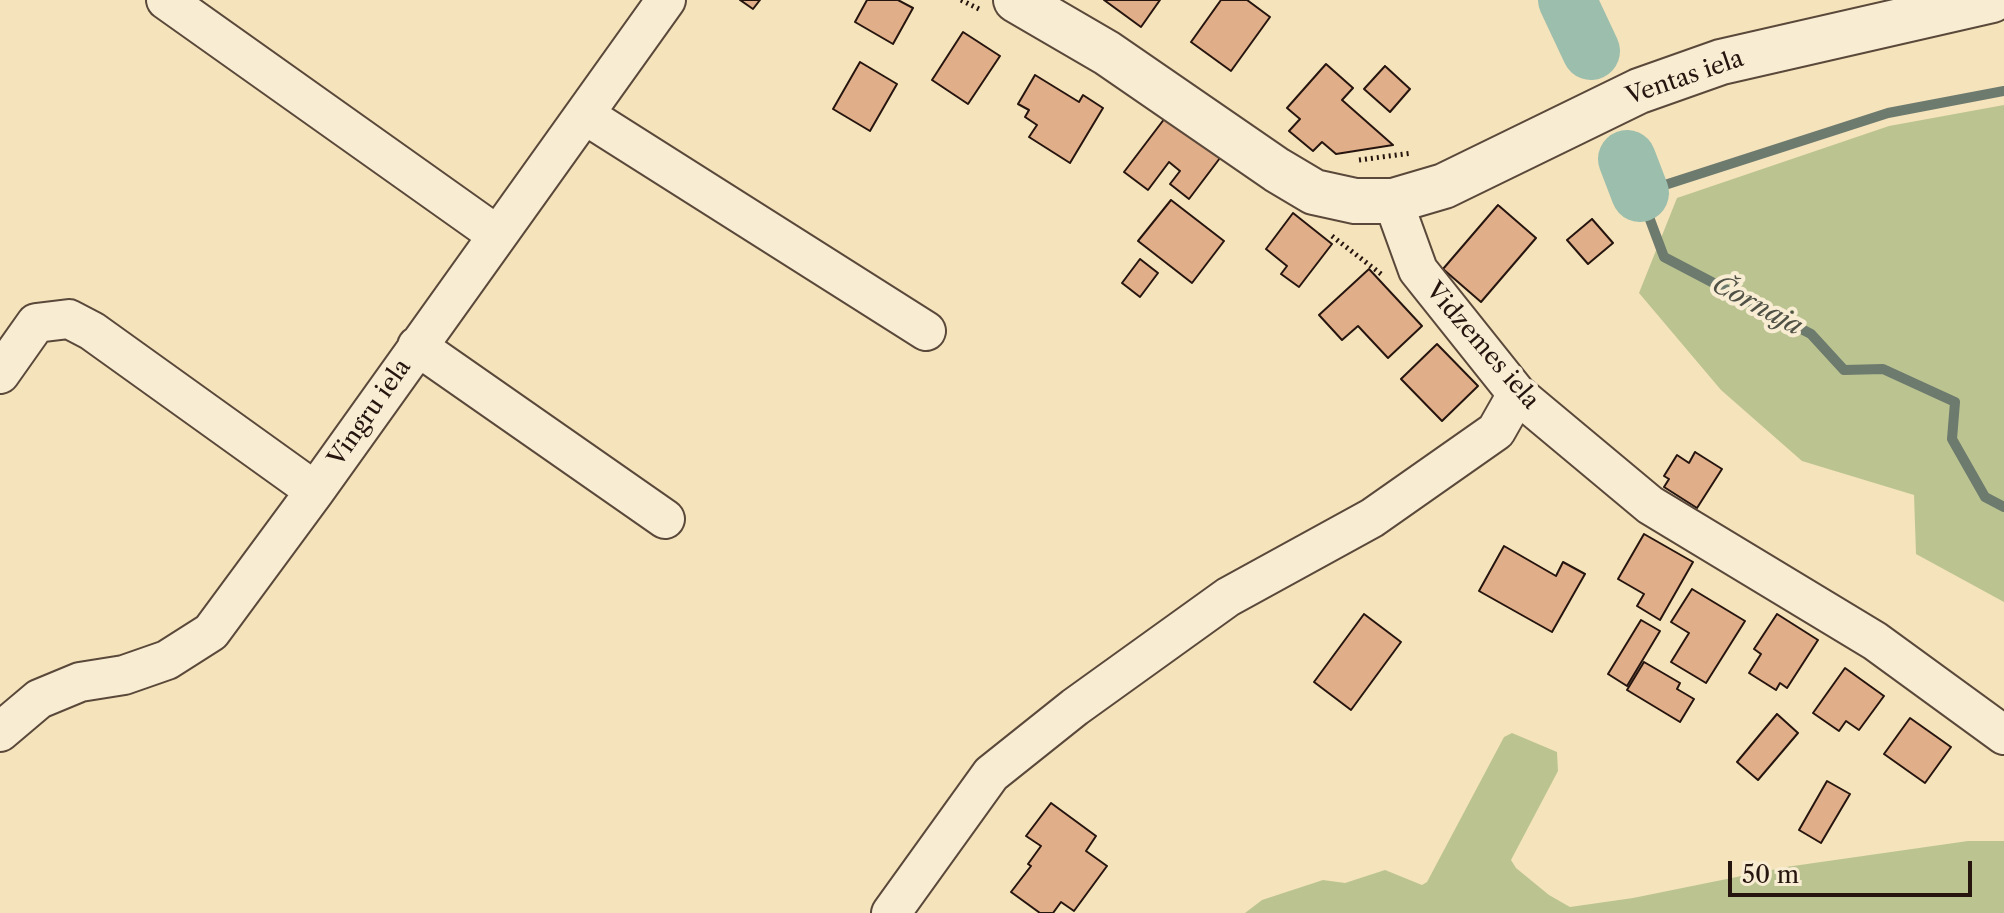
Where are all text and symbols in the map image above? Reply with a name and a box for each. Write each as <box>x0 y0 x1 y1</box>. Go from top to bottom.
street label: Ventas iela <box>1623 44 1747 112</box>
water label: Čornaja <box>1707 269 1807 343</box>
street label: Vidzemes iela <box>1419 277 1545 415</box>
street label: Vingru iela <box>323 354 417 472</box>
scale bar <box>1732 845 1976 895</box>
text: 50 m <box>1742 860 1799 889</box>

